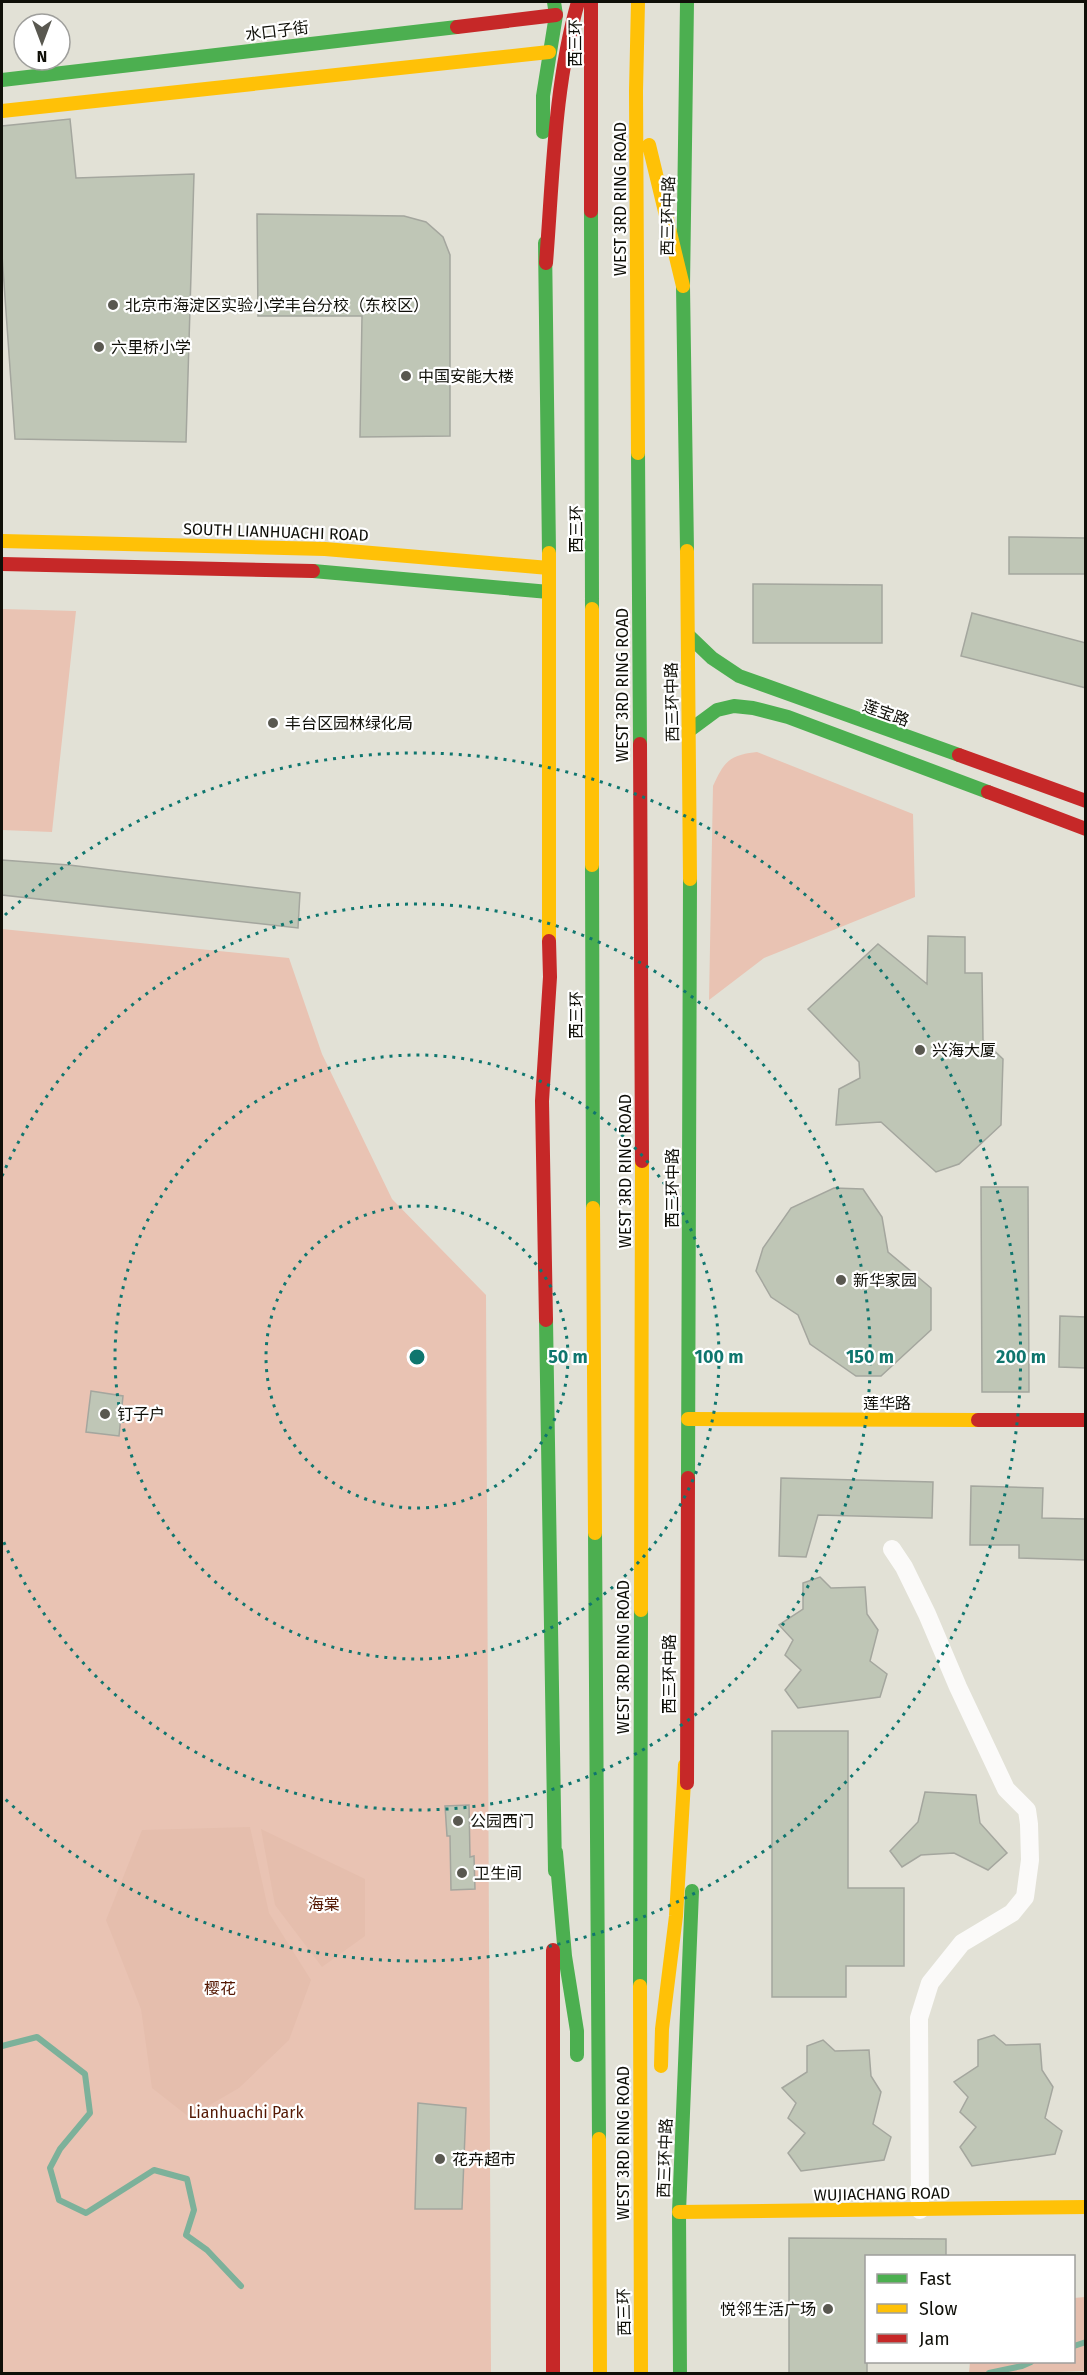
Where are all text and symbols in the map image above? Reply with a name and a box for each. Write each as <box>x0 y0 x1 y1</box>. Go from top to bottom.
north arrow <box>12 12 72 72</box>
street label: 水口子街 <box>244 18 310 44</box>
street label: 西三环 <box>566 19 585 67</box>
text: N <box>37 47 47 66</box>
street label: WEST 3RD RING ROAD <box>611 122 630 276</box>
street label: 西三环中路 <box>658 176 678 256</box>
place label: 北京市海淀区实验小学丰台分校（东校区） <box>125 296 429 315</box>
marker: 北京市海淀区实验小学丰台分校（东校区） <box>106 298 120 312</box>
place label: 六里桥小学 <box>111 338 191 357</box>
marker: 六里桥小学 <box>92 340 106 354</box>
place label: 中国安能大楼 <box>418 367 514 386</box>
marker: 中国安能大楼 <box>399 369 413 383</box>
street label: 西三环 <box>567 505 586 553</box>
street label: SOUTH LIANHUACHI ROAD <box>183 519 369 545</box>
street label: WEST 3RD RING ROAD <box>613 608 632 762</box>
street label: 西三环中路 <box>662 662 682 742</box>
street label: 莲宝路 <box>860 696 912 730</box>
place label: 丰台区园林绿化局 <box>285 714 413 733</box>
marker: 丰台区园林绿化局 <box>266 716 280 730</box>
street label: 西三环 <box>567 991 586 1039</box>
place label: 兴海大厦 <box>932 1041 996 1060</box>
marker: 兴海大厦 <box>913 1043 927 1057</box>
street label: WEST 3RD RING ROAD <box>616 1094 635 1248</box>
street label: 西三环中路 <box>663 1148 682 1228</box>
place label: 新华家园 <box>853 1271 917 1290</box>
marker: 新华家园 <box>834 1273 848 1287</box>
text: 50 m <box>548 1346 588 1368</box>
text: 100 m <box>695 1346 743 1368</box>
text: 150 m <box>846 1346 894 1368</box>
text: 200 m <box>996 1346 1046 1368</box>
centre of rings <box>407 1347 427 1367</box>
street label: 莲华路 <box>863 1394 911 1413</box>
place label: 钉子户 <box>117 1405 165 1424</box>
marker: 钉子户 <box>98 1407 112 1421</box>
street label: WEST 3RD RING ROAD <box>614 1580 633 1734</box>
street label: 西三环中路 <box>660 1634 679 1714</box>
place label: 公园西门 <box>470 1812 534 1831</box>
marker: 公园西门 <box>451 1814 465 1828</box>
place label: 卫生间 <box>474 1864 522 1883</box>
marker: 卫生间 <box>455 1866 469 1880</box>
park label: 海棠 <box>308 1895 340 1914</box>
park label: 樱花 <box>204 1979 236 1998</box>
street label: WEST 3RD RING ROAD <box>614 2066 633 2220</box>
park label: Lianhuachi Park <box>188 2103 304 2122</box>
street label: 西三环中路 <box>654 2118 676 2198</box>
place label: 花卉超市 <box>452 2150 516 2169</box>
marker: 花卉超市 <box>433 2152 447 2166</box>
street label: WUJIACHANG ROAD <box>814 2183 950 2205</box>
legend <box>865 2255 1075 2363</box>
text: Fast <box>919 2268 952 2290</box>
street label: 西三环 <box>614 2288 634 2336</box>
text: Slow <box>919 2298 958 2320</box>
place label: 悦邻生活广场 <box>720 2300 816 2319</box>
marker: 悦邻生活广场 <box>821 2302 835 2316</box>
text: Jam <box>919 2328 950 2350</box>

